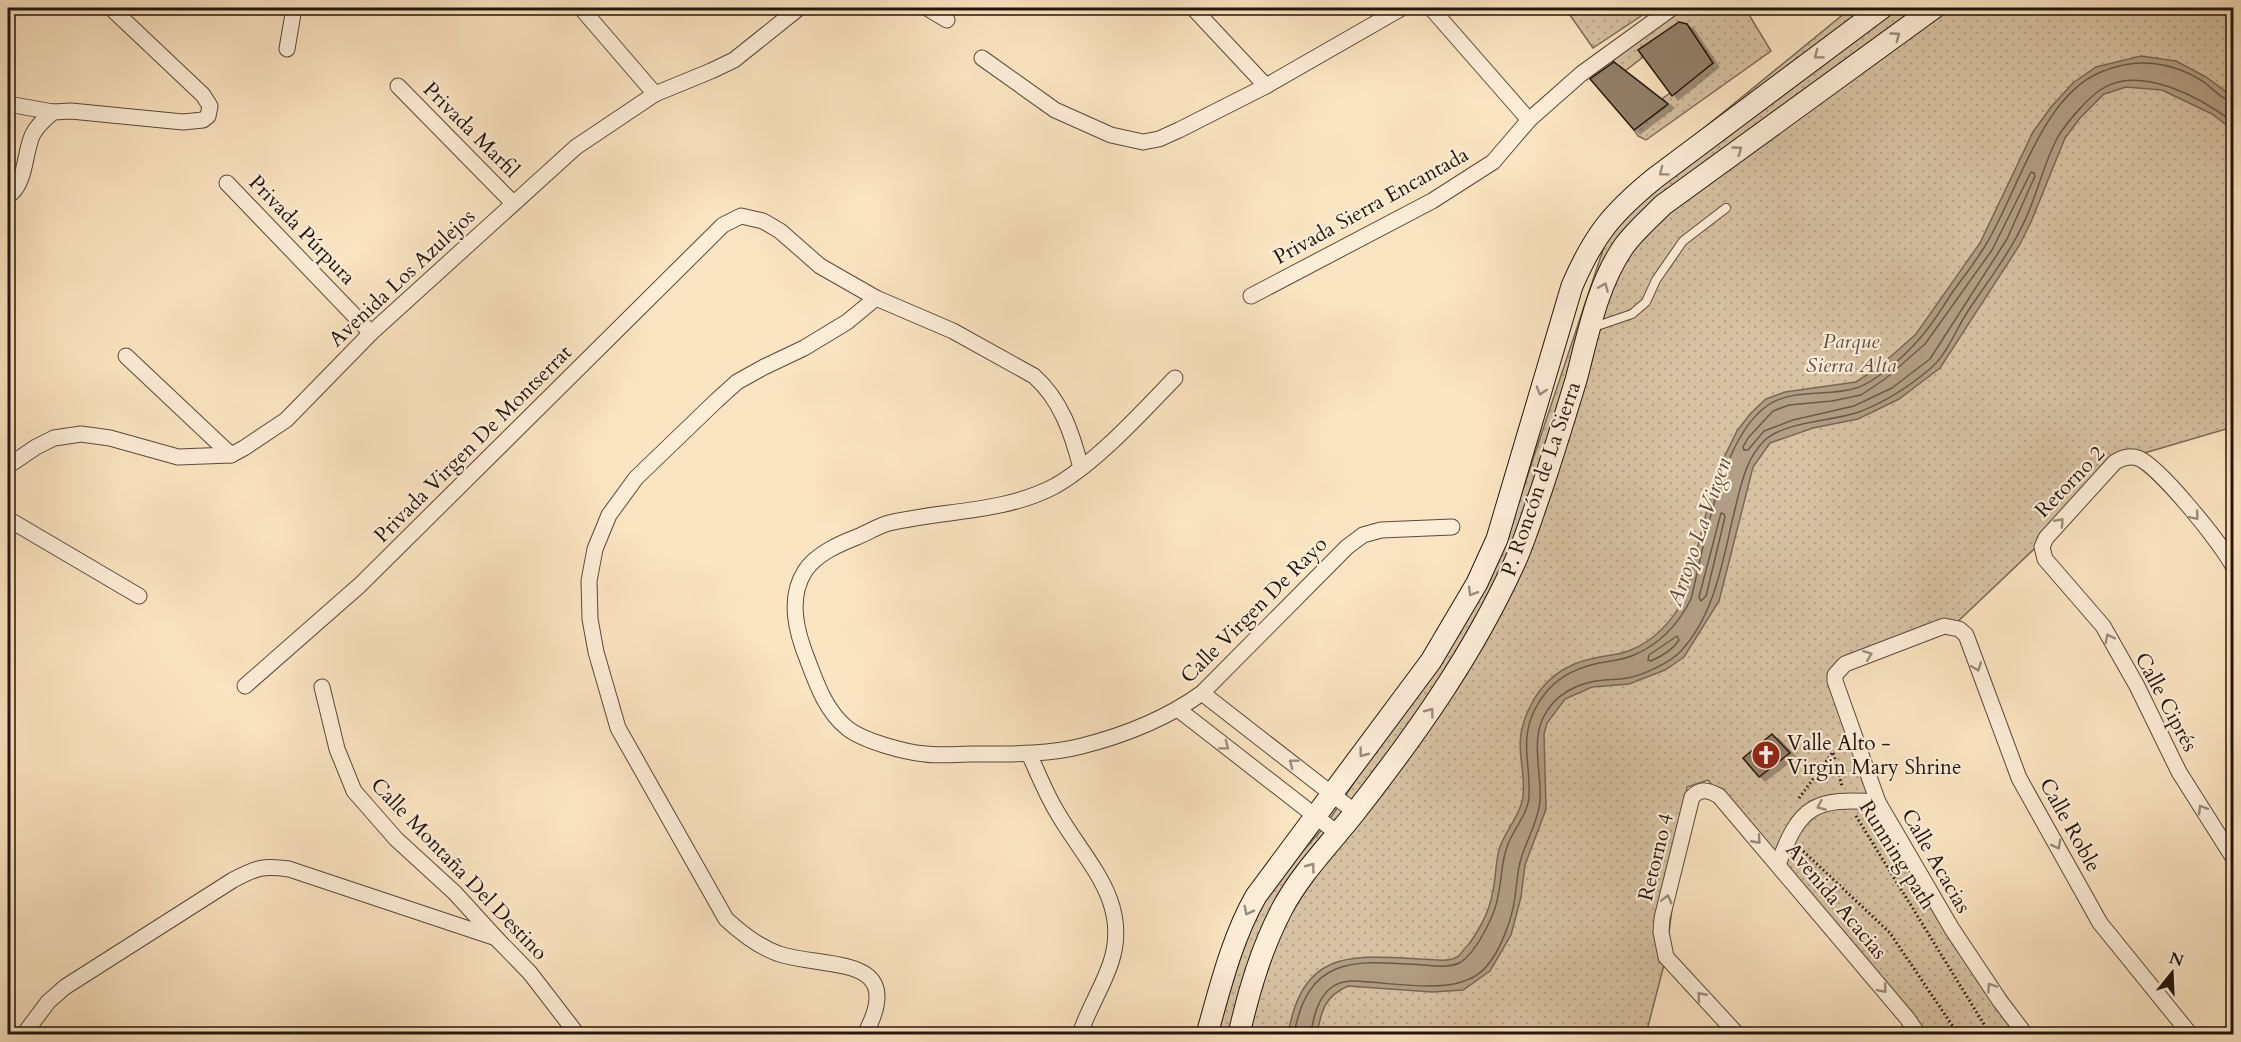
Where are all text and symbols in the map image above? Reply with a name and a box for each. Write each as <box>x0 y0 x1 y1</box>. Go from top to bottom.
one-way arrow <box>1889 32 1900 43</box>
one-way arrow <box>1814 48 1825 59</box>
street label: Privada Marfil <box>416 75 526 185</box>
street label: Privada Sierra Encantada <box>1268 140 1474 272</box>
one-way arrow <box>1731 146 1742 157</box>
one-way arrow <box>1658 165 1669 176</box>
street label: Privada Púrpura <box>242 169 362 291</box>
street label: Avenida Los Azulejos <box>322 202 482 354</box>
one-way arrow <box>1597 283 1609 294</box>
park label: Parque Sierra Alta <box>1806 327 1896 380</box>
street label: Privada Virgen De Montserrat <box>368 338 579 549</box>
street label: P. Roncón de La Sierra <box>1494 378 1588 580</box>
one-way arrow <box>1536 385 1548 396</box>
street label: Retorno 2 <box>2029 440 2112 524</box>
water label: Arroyo La Virgen <box>1659 453 1739 611</box>
one-way arrow <box>2188 509 2199 520</box>
one-way arrow <box>2053 518 2064 529</box>
street label: Calle Virgen De Rayo <box>1174 530 1334 690</box>
one-way arrow <box>1468 586 1479 596</box>
one-way arrow <box>2105 634 2116 645</box>
street label: Calle Ciprés <box>2128 647 2204 757</box>
one-way arrow <box>1861 650 1872 662</box>
one-way arrow <box>1970 661 1982 672</box>
one-way arrow <box>1422 708 1433 719</box>
place label: Valle Alto - Virgin Mary Shrine <box>1787 729 1962 782</box>
one-way arrow <box>1218 738 1229 749</box>
church icon: Valle Alto - Virgin Mary Shrine <box>1750 739 1782 771</box>
one-way arrow <box>1359 747 1370 758</box>
one-way arrow <box>1288 759 1299 770</box>
street label: Calle Montaña Del Destino <box>364 771 554 967</box>
street label: Calle Roble <box>2032 773 2108 877</box>
street label: Running path <box>1852 795 1942 915</box>
one-way arrow <box>1816 799 1827 811</box>
street label: Calle Acacias <box>1894 803 1978 919</box>
one-way arrow <box>2198 805 2210 815</box>
street label: Retorno 4 <box>1631 810 1681 904</box>
one-way arrow <box>1750 834 1761 844</box>
street label: Avenida Acacias <box>1779 837 1893 965</box>
one-way arrow <box>2049 838 2061 849</box>
one-way arrow <box>1303 862 1314 873</box>
one-way arrow <box>1659 895 1672 905</box>
one-way arrow <box>1244 904 1255 915</box>
north arrow <box>2142 943 2202 1003</box>
text: N <box>2166 947 2186 972</box>
one-way arrow <box>1876 982 1887 993</box>
one-way arrow <box>1986 983 1998 993</box>
one-way arrow <box>1698 992 1709 1003</box>

